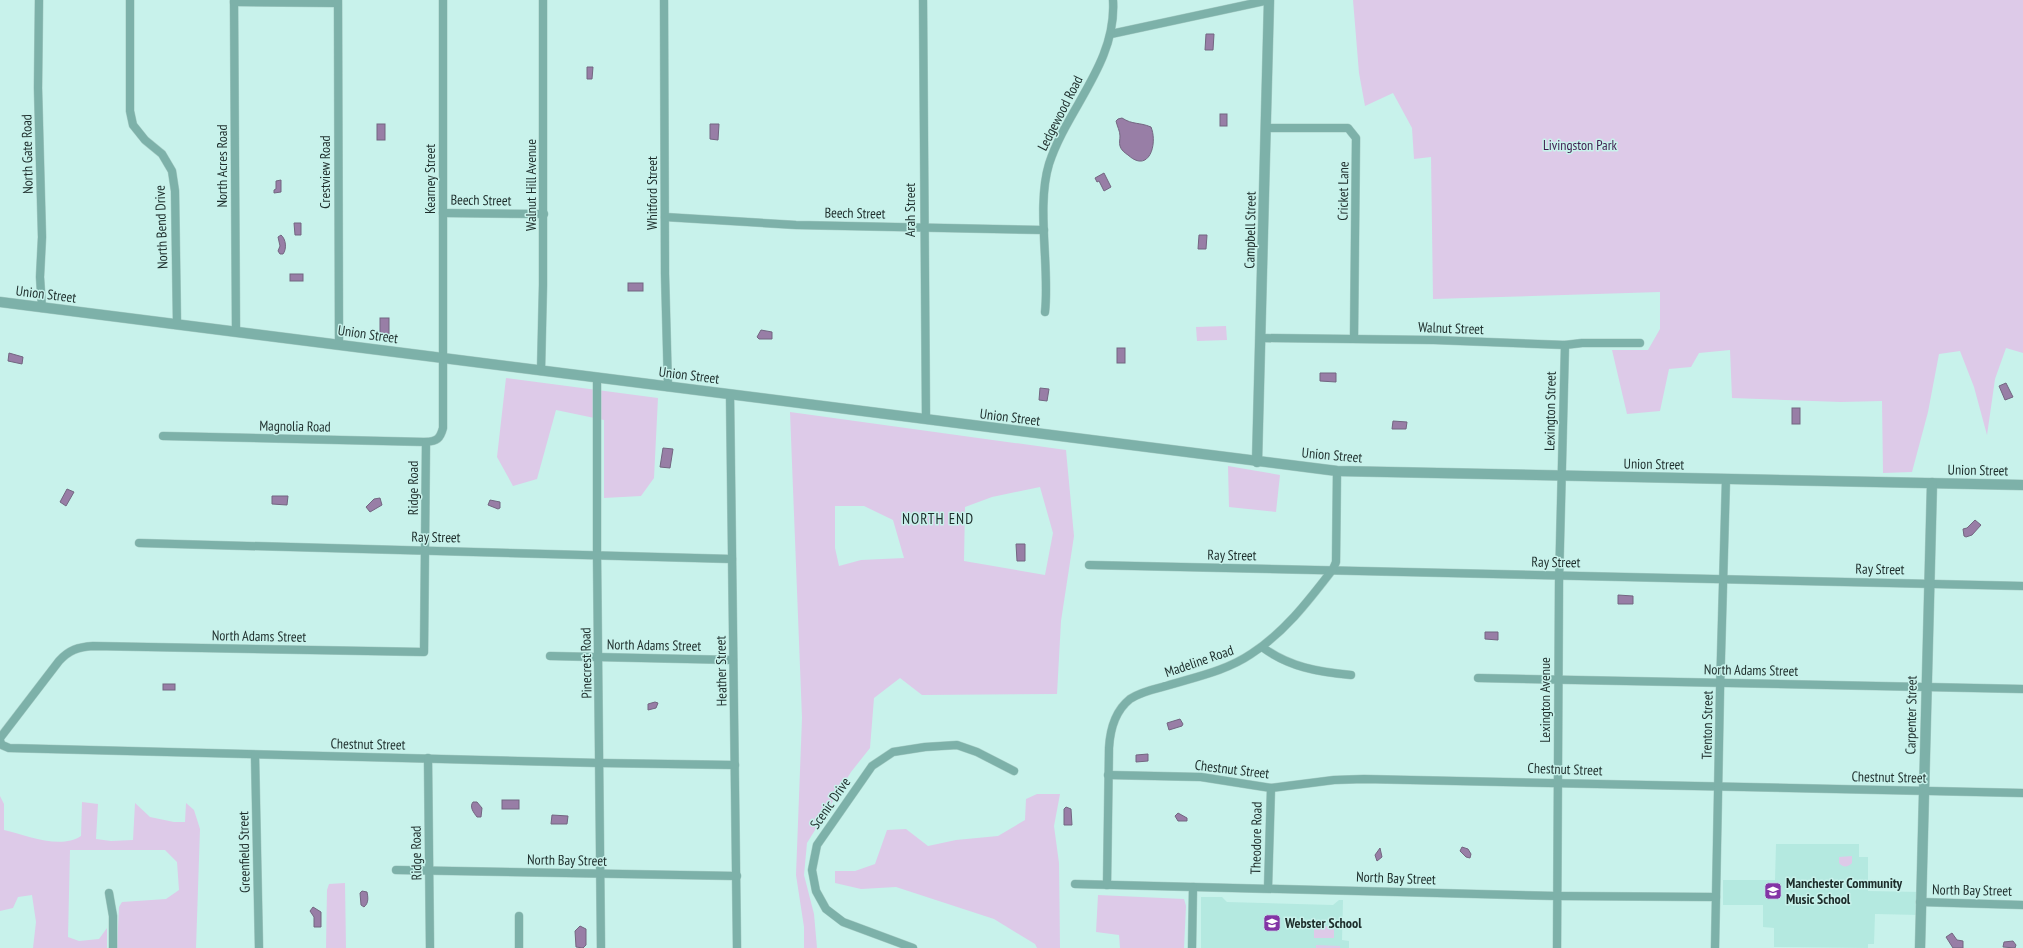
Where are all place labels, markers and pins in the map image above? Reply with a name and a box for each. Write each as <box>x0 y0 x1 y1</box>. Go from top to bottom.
place label: Manchester Community Music School <box>1786 874 1903 908</box>
school or university icon: Manchester Community Music School <box>1763 881 1783 901</box>
school or university icon: Webster School <box>1262 913 1282 933</box>
place label: Webster School <box>1284 914 1362 932</box>

